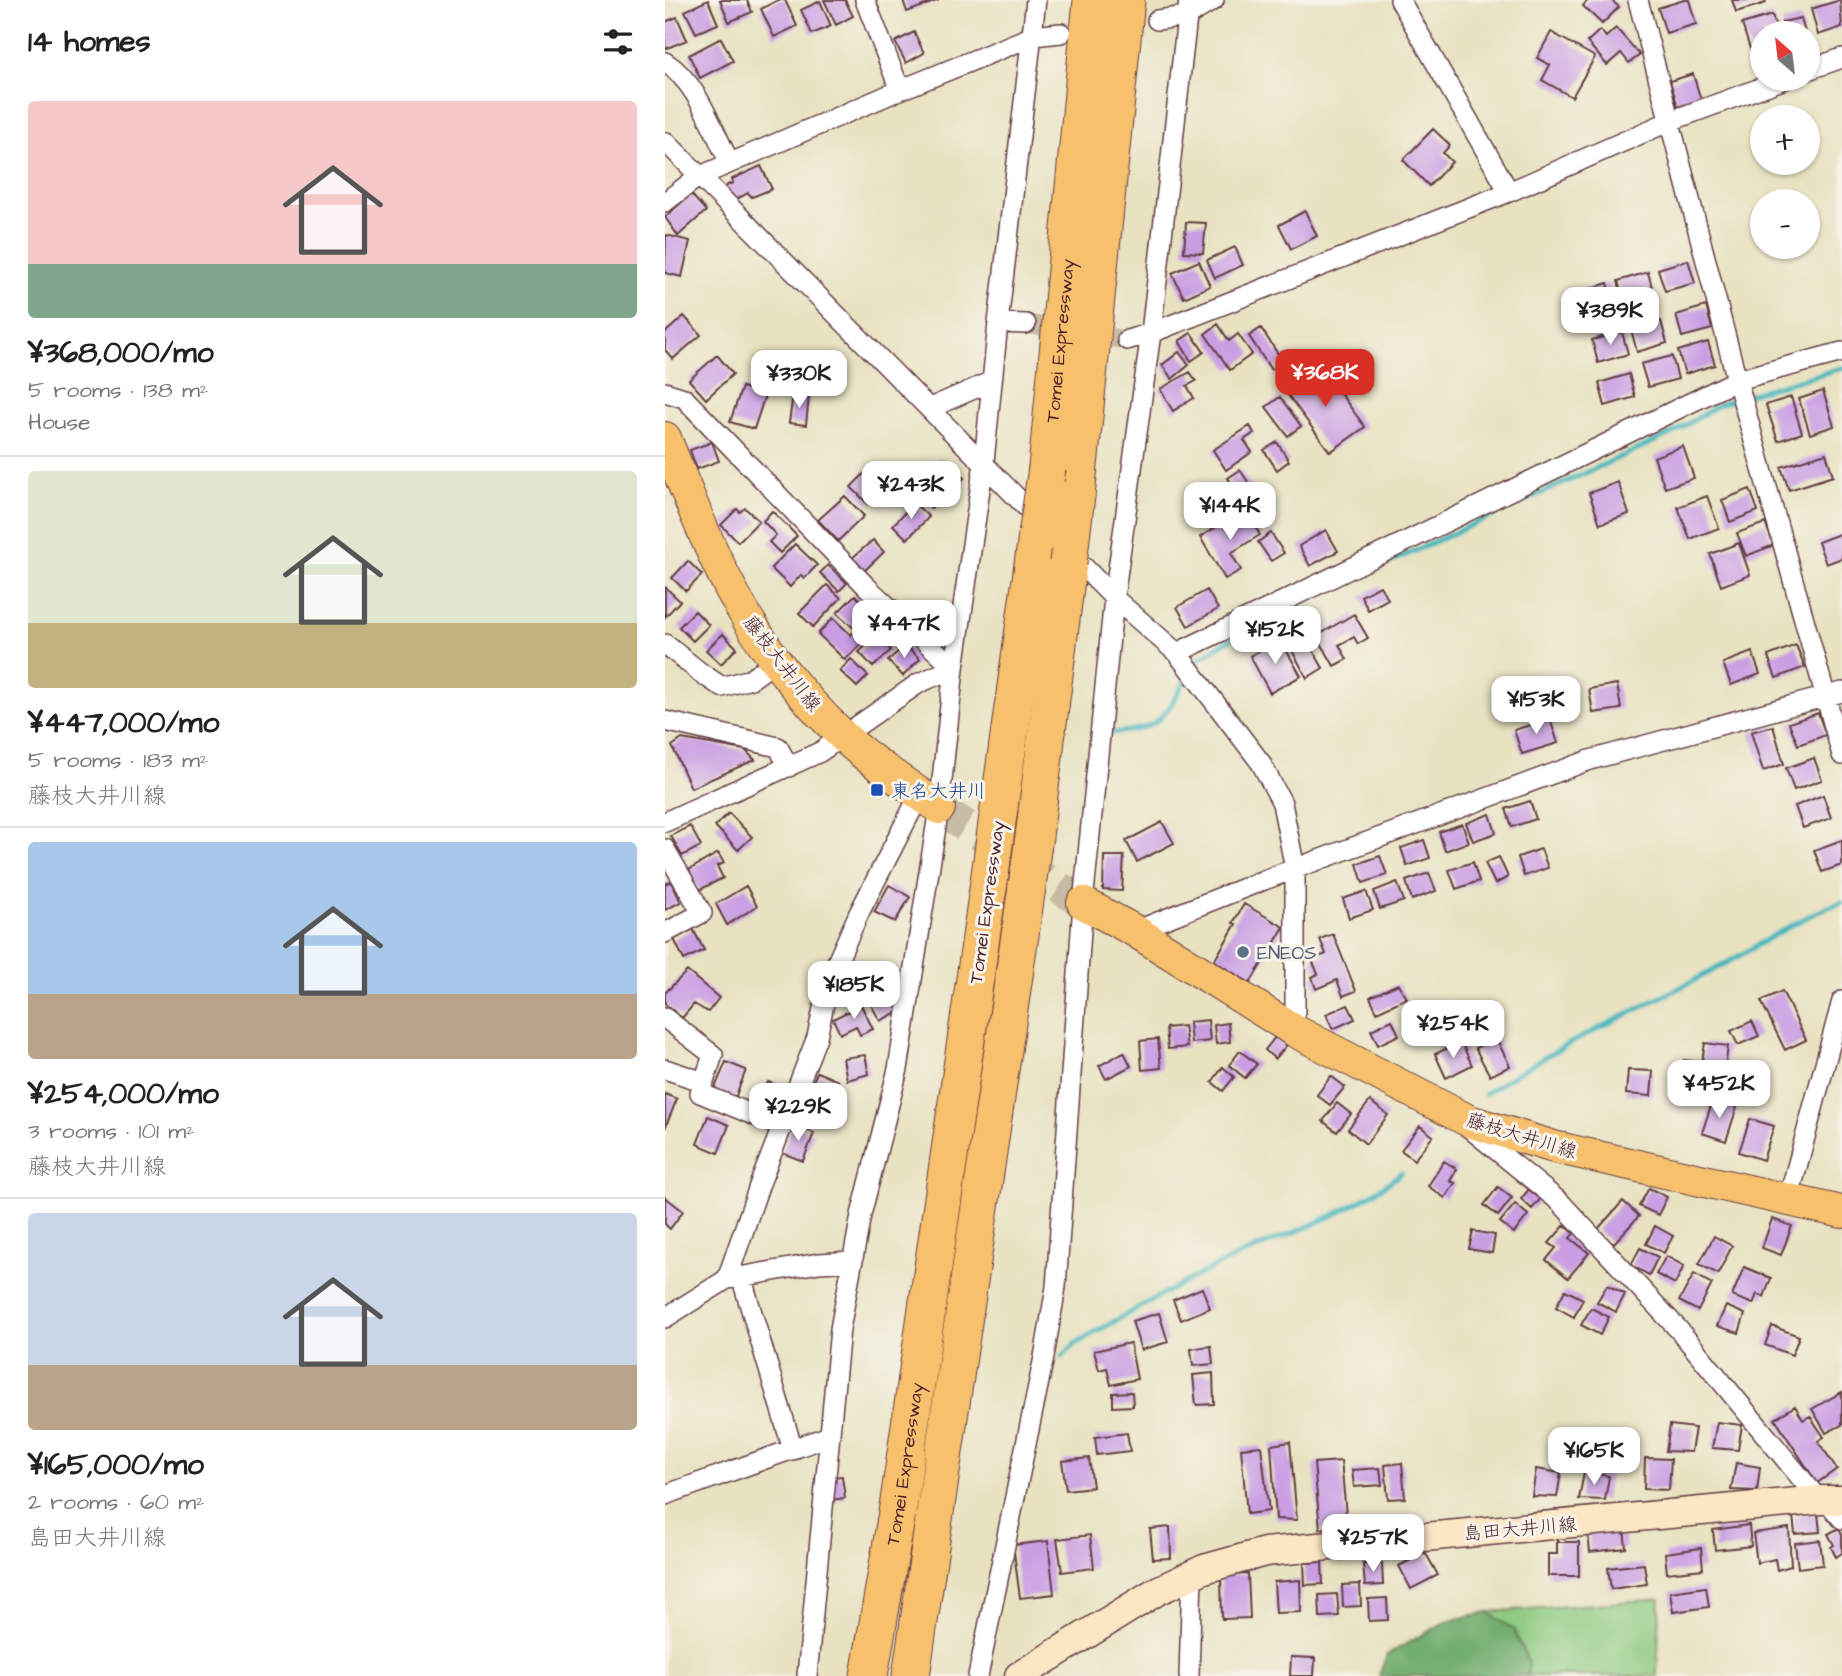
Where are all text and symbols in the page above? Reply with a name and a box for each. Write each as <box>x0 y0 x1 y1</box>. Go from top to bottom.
text: 14 homes <box>28 21 151 63</box>
north arrow <box>1750 21 1820 91</box>
map controls <box>1750 21 1820 259</box>
icon: filters <box>599 23 637 61</box>
button: + <box>1750 105 1820 175</box>
icon: home <box>270 147 396 273</box>
button: − <box>1750 189 1820 259</box>
street label: Tomei Expressway <box>1039 257 1083 424</box>
pin: ¥389K <box>1561 288 1659 347</box>
text: ¥389K <box>1577 294 1643 326</box>
text: ¥368,000/mo <box>28 332 214 374</box>
pin: ¥330K <box>750 350 848 410</box>
pin: ¥368K <box>1276 350 1374 409</box>
text: ¥368K <box>1291 356 1359 388</box>
text: ¥330K <box>767 357 831 389</box>
text: 5 rooms · 138 m² <box>28 374 208 406</box>
text: House <box>28 406 91 438</box>
pin: ¥243K <box>862 462 960 521</box>
text: ¥243K <box>878 468 944 500</box>
pin: ¥144K <box>1181 482 1279 542</box>
text: ¥144K <box>1200 489 1260 521</box>
icon: home <box>270 517 396 643</box>
pin: ¥447K <box>855 600 953 660</box>
pin: ¥152K <box>1226 606 1324 666</box>
text: ¥447K <box>868 607 940 639</box>
street label: 藤枝大井川線 <box>737 610 827 718</box>
text: ¥152K <box>1246 613 1304 645</box>
pin: ¥153K <box>1487 676 1585 736</box>
text: ¥153K <box>1507 683 1565 715</box>
text: ¥447,000/mo <box>28 702 219 744</box>
text: 5 rooms · 183 m² <box>28 744 208 776</box>
place label: 東名大井川 <box>891 778 986 805</box>
text: 藤枝大井川線 <box>28 780 166 812</box>
marker: 東名大井川 <box>869 782 885 798</box>
street label: Tomei Expressway <box>963 818 1013 985</box>
icon: home <box>270 888 396 1014</box>
place label: ENEOS <box>1257 940 1316 967</box>
marker: ENEOS <box>1235 944 1251 960</box>
pin: ¥185K <box>805 962 903 1021</box>
text: ¥185K <box>824 968 884 1000</box>
pin: ¥254K <box>1404 1000 1502 1060</box>
text: ¥254K <box>1417 1007 1489 1039</box>
pin: ¥452K <box>1670 1060 1768 1120</box>
text: ¥452K <box>1683 1067 1755 1099</box>
text: ¥254,000/mo <box>28 1073 219 1115</box>
pin: ¥229K <box>749 1084 847 1143</box>
text: ¥229K <box>765 1090 831 1122</box>
street label: 藤枝大井川線 <box>1463 1107 1580 1166</box>
text: 3 rooms · 101 m² <box>28 1115 195 1147</box>
text: 藤枝大井川線 <box>28 1151 166 1183</box>
icon: home <box>270 1259 396 1385</box>
street label: Tomei Expressway <box>880 1380 932 1548</box>
pin: ¥165K <box>1545 1428 1643 1487</box>
text: ¥165K <box>1564 1434 1624 1466</box>
text: ¥165,000/mo <box>28 1444 204 1486</box>
text: 2 rooms · 60 m² <box>28 1486 205 1518</box>
street label: 島田大井川線 <box>1462 1511 1578 1548</box>
pin: ¥257K <box>1324 1514 1422 1574</box>
text: ¥257K <box>1338 1521 1408 1553</box>
text: 島田大井川線 <box>28 1522 166 1554</box>

